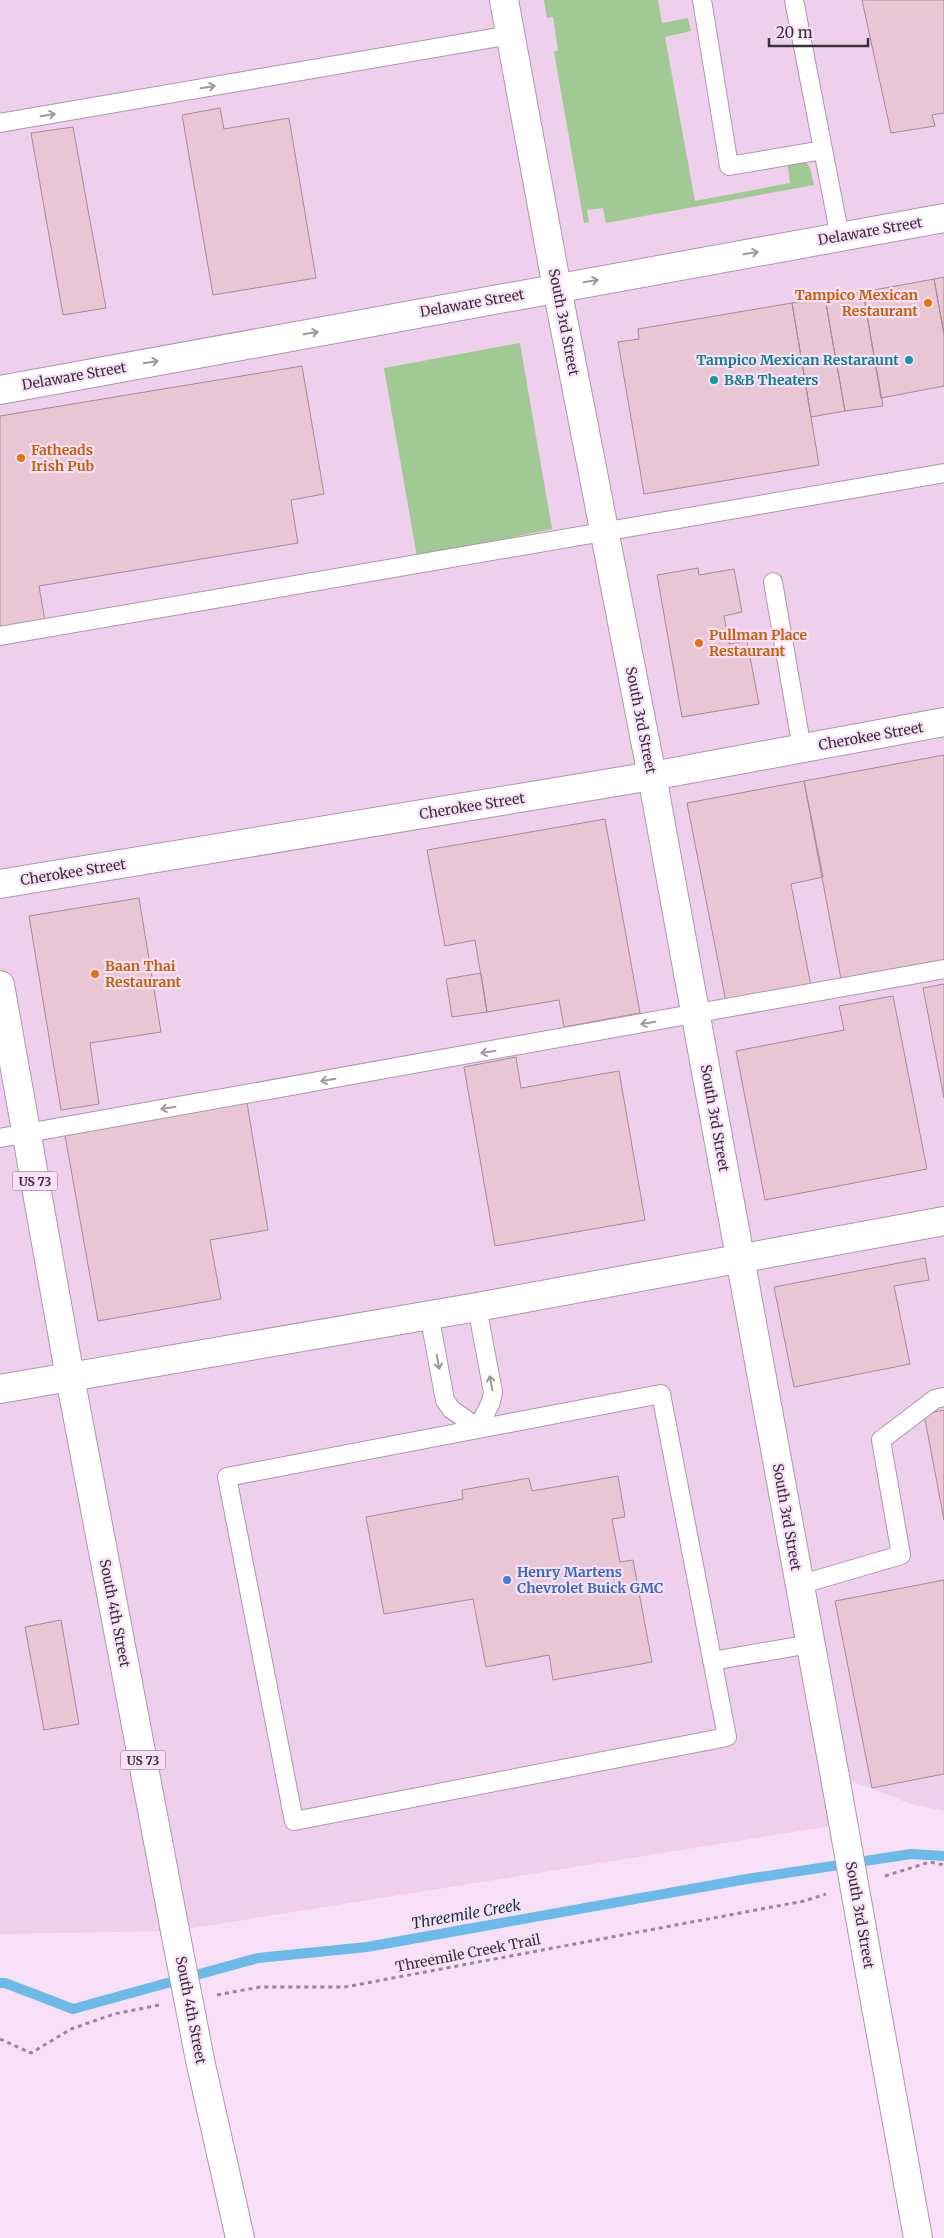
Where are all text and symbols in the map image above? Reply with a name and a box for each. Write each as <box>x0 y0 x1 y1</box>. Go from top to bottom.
scale bar <box>769 15 868 47</box>
text: 20 m <box>776 23 813 42</box>
one-way arrow <box>200 82 216 92</box>
one-way arrow <box>40 110 56 120</box>
street label: Delaware Street <box>816 213 924 249</box>
one-way arrow <box>743 247 759 257</box>
street label: South 3rd Street <box>545 267 583 378</box>
one-way arrow <box>583 276 599 286</box>
street label: Delaware Street <box>418 285 526 321</box>
place label: Tampico Mexican Restaurant <box>795 286 918 320</box>
marker: Tampico Mexican Restaurant <box>922 297 934 309</box>
one-way arrow <box>303 327 319 337</box>
place label: Tampico Mexican Restaraunt <box>696 351 899 369</box>
marker: Tampico Mexican Restaraunt <box>903 354 915 366</box>
one-way arrow <box>143 357 159 367</box>
street label: Delaware Street <box>20 358 128 394</box>
place label: B&B Theaters <box>724 371 819 389</box>
marker: B&B Theaters <box>708 374 720 386</box>
place label: Fatheads Irish Pub <box>31 441 94 475</box>
marker: Fatheads Irish Pub <box>15 452 27 464</box>
place label: Pullman Place Restaurant <box>709 626 808 660</box>
marker: Pullman Place Restaurant <box>693 637 705 649</box>
street label: South 3rd Street <box>622 665 660 776</box>
street label: Cherokee Street <box>817 718 925 754</box>
street label: Cherokee Street <box>418 789 526 823</box>
street label: Cherokee Street <box>19 855 127 889</box>
place label: Baan Thai Restaurant <box>105 957 182 991</box>
marker: Baan Thai Restaurant <box>89 968 101 980</box>
one-way arrow <box>640 1019 656 1029</box>
one-way arrow <box>480 1047 496 1057</box>
street label: South 3rd Street <box>697 1063 733 1174</box>
one-way arrow <box>320 1076 336 1085</box>
one-way arrow <box>160 1104 176 1114</box>
road number: US 73 <box>12 1172 58 1190</box>
one-way arrow <box>433 1354 443 1370</box>
one-way arrow <box>486 1375 495 1391</box>
street label: South 3rd Street <box>769 1462 805 1573</box>
street label: South 4th Street <box>96 1557 134 1669</box>
place label: Henry Martens Chevrolet Buick GMC <box>517 1563 663 1597</box>
marker: Henry Martens Chevrolet Buick GMC <box>501 1574 513 1586</box>
road number: US 73 <box>120 1750 166 1770</box>
street label: South 3rd Street <box>842 1860 878 1971</box>
water label: Threemile Creek <box>410 1895 523 1933</box>
street label: Threemile Creek Trail <box>394 1930 543 1976</box>
street label: South 4th Street <box>172 1954 210 2066</box>

